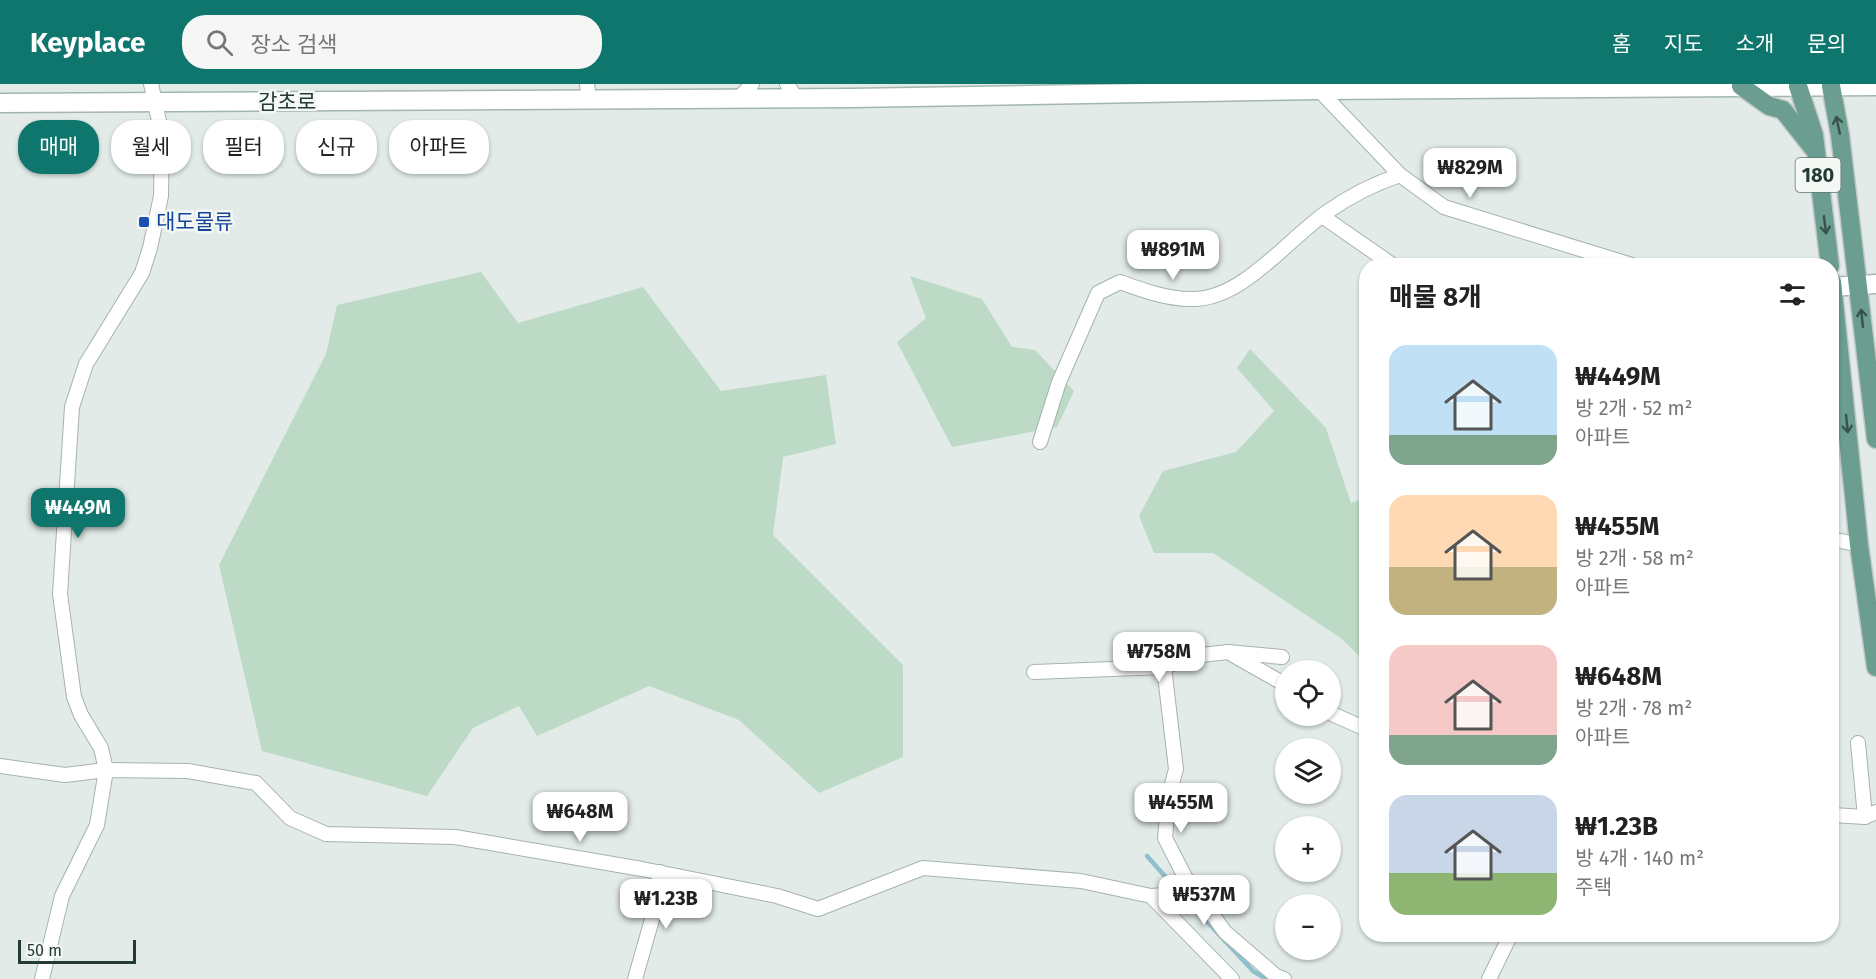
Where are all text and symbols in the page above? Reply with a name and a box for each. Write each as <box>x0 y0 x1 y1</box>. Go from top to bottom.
search box <box>182 15 602 69</box>
text: Keyplace <box>30 26 146 59</box>
icon: search <box>203 26 236 59</box>
text: 장소 검색 <box>251 31 337 58</box>
text: 홈 <box>1612 31 1631 57</box>
text: 지도 <box>1664 31 1703 57</box>
text: 소개 <box>1736 31 1774 57</box>
text: 문의 <box>1807 31 1846 57</box>
street label: 감초로 <box>258 89 316 115</box>
one-way arrow <box>1832 116 1843 135</box>
chip: 매매 <box>18 120 99 174</box>
chip: 월세 <box>111 120 191 174</box>
chip: 필터 <box>203 120 284 174</box>
chip: 신규 <box>296 120 377 174</box>
chip: 아파트 <box>389 120 489 174</box>
pin: ₩829M <box>1428 148 1512 199</box>
text: ₩829M <box>1437 155 1503 179</box>
road number: 180 <box>1796 158 1840 192</box>
place label: 대도물류 <box>156 209 233 235</box>
marker: 대도물류 <box>137 215 151 229</box>
one-way arrow <box>1820 215 1831 235</box>
pin: ₩891M <box>1131 230 1215 281</box>
text: ₩891M <box>1141 237 1205 261</box>
icon: filters <box>1776 278 1809 311</box>
text: 매물 8개 <box>1389 282 1482 313</box>
one-way arrow <box>1856 309 1867 329</box>
text: ₩449M <box>1575 361 1661 392</box>
icon: home <box>1437 369 1509 441</box>
text: 방 2개 · 52 m² <box>1575 396 1692 420</box>
one-way arrow <box>1842 414 1853 433</box>
text: 아파트 <box>1575 425 1630 449</box>
pin: ₩449M <box>36 488 120 539</box>
text: ₩449M <box>45 495 111 519</box>
text: ₩455M <box>1575 511 1660 542</box>
icon: home <box>1437 519 1509 591</box>
text: 방 2개 · 58 m² <box>1575 546 1694 570</box>
text: 아파트 <box>1575 575 1630 599</box>
pin: ₩758M <box>1117 632 1201 683</box>
text: ₩758M <box>1127 639 1191 663</box>
map controls <box>1275 660 1341 960</box>
button: locate <box>1275 660 1341 726</box>
text: ₩648M <box>1575 661 1662 692</box>
icon: home <box>1437 669 1509 741</box>
text: 방 2개 · 78 m² <box>1575 696 1692 720</box>
text: 아파트 <box>1575 725 1630 749</box>
button: layers <box>1275 738 1341 804</box>
pin: ₩455M <box>1139 783 1223 834</box>
text: ₩455M <box>1148 790 1214 814</box>
pin: ₩648M <box>538 792 622 843</box>
text: ₩648M <box>547 799 613 823</box>
text: ₩1.23B <box>1575 811 1658 842</box>
button: + <box>1275 816 1341 882</box>
icon: home <box>1437 819 1509 891</box>
text: 방 4개 · 140 m² <box>1575 846 1704 870</box>
pin: ₩537M <box>1162 875 1246 926</box>
text: 주택 <box>1575 875 1612 899</box>
pin: ₩1.23B <box>617 879 715 930</box>
text: ₩537M <box>1173 882 1235 906</box>
text: ₩1.23B <box>634 886 698 910</box>
button: − <box>1275 894 1341 960</box>
scale bar <box>18 937 136 964</box>
text: 50 m <box>27 941 62 960</box>

